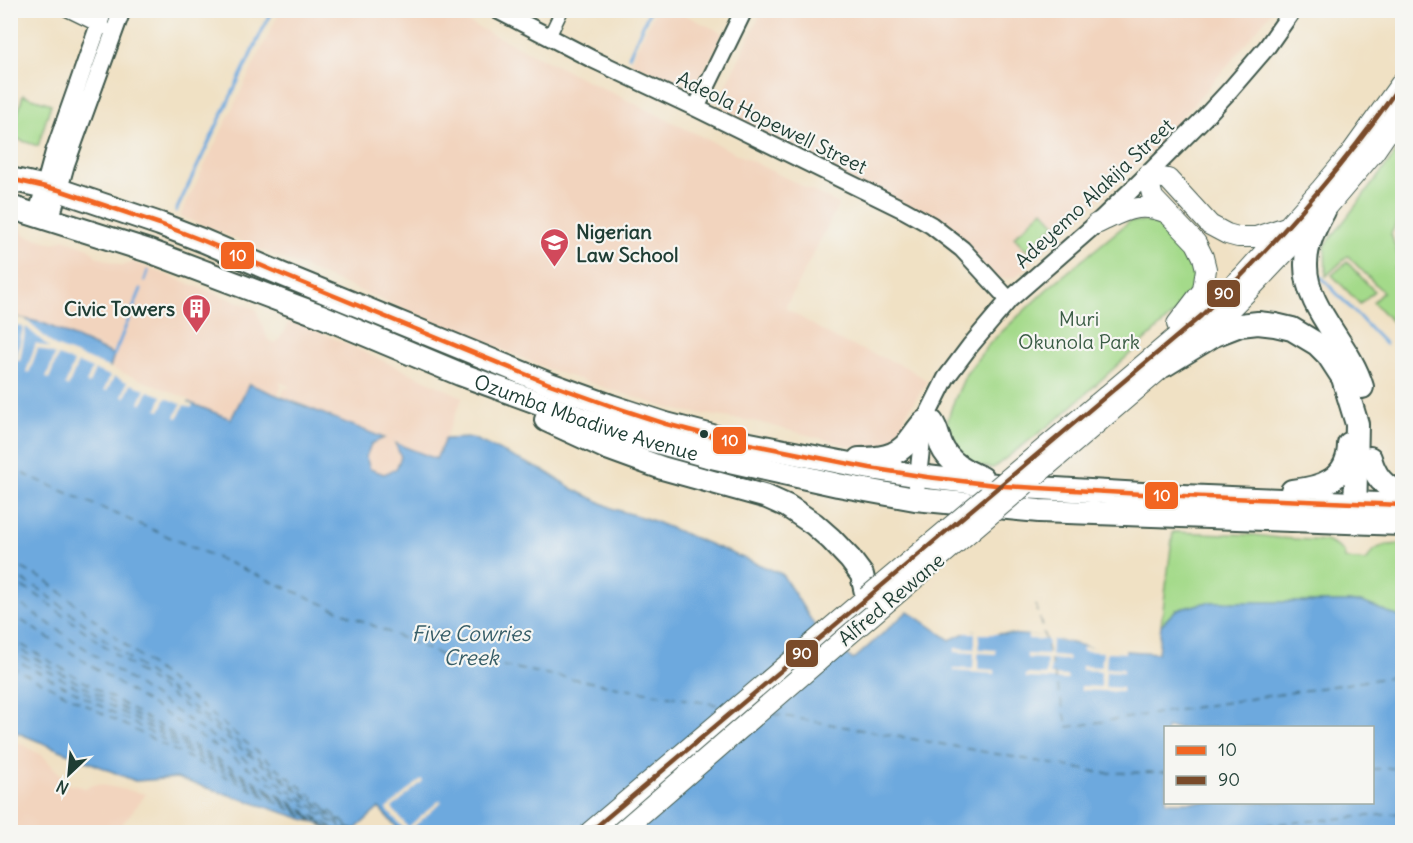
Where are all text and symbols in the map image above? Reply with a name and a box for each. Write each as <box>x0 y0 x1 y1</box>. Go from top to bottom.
street label: Adeola Hopewell Street <box>673 65 871 179</box>
street label: Adeyemo Alakija Street <box>1009 113 1179 273</box>
place label: Nigerian Law School <box>576 219 678 267</box>
school or university icon: Nigerian Law School <box>539 226 571 268</box>
line badge: 10 <box>220 241 255 270</box>
text: 10 <box>230 245 246 265</box>
line badge: 90 <box>1206 279 1241 308</box>
text: 90 <box>1214 283 1234 303</box>
building icon: Civic Towers <box>180 292 212 334</box>
place label: Civic Towers <box>64 296 175 321</box>
park label: Muri Okunola Park <box>1018 306 1140 354</box>
street label: Ozumba Mbadiwe Avenue <box>471 368 701 466</box>
line badge: 10 <box>712 426 747 455</box>
unlabelled marker <box>698 428 710 440</box>
text: 10 <box>722 430 738 450</box>
line badge: 10 <box>1144 481 1179 510</box>
text: 10 <box>1154 485 1170 505</box>
street label: Alfred Rewane <box>833 547 949 651</box>
water label: Five Cowries Creek <box>411 620 532 671</box>
line badge: 90 <box>785 639 819 668</box>
text: 90 <box>792 643 812 663</box>
legend <box>1164 726 1374 804</box>
text: 10 <box>1218 738 1237 761</box>
north arrow <box>39 744 99 804</box>
text: 90 <box>1218 768 1240 791</box>
text: N <box>53 776 72 799</box>

